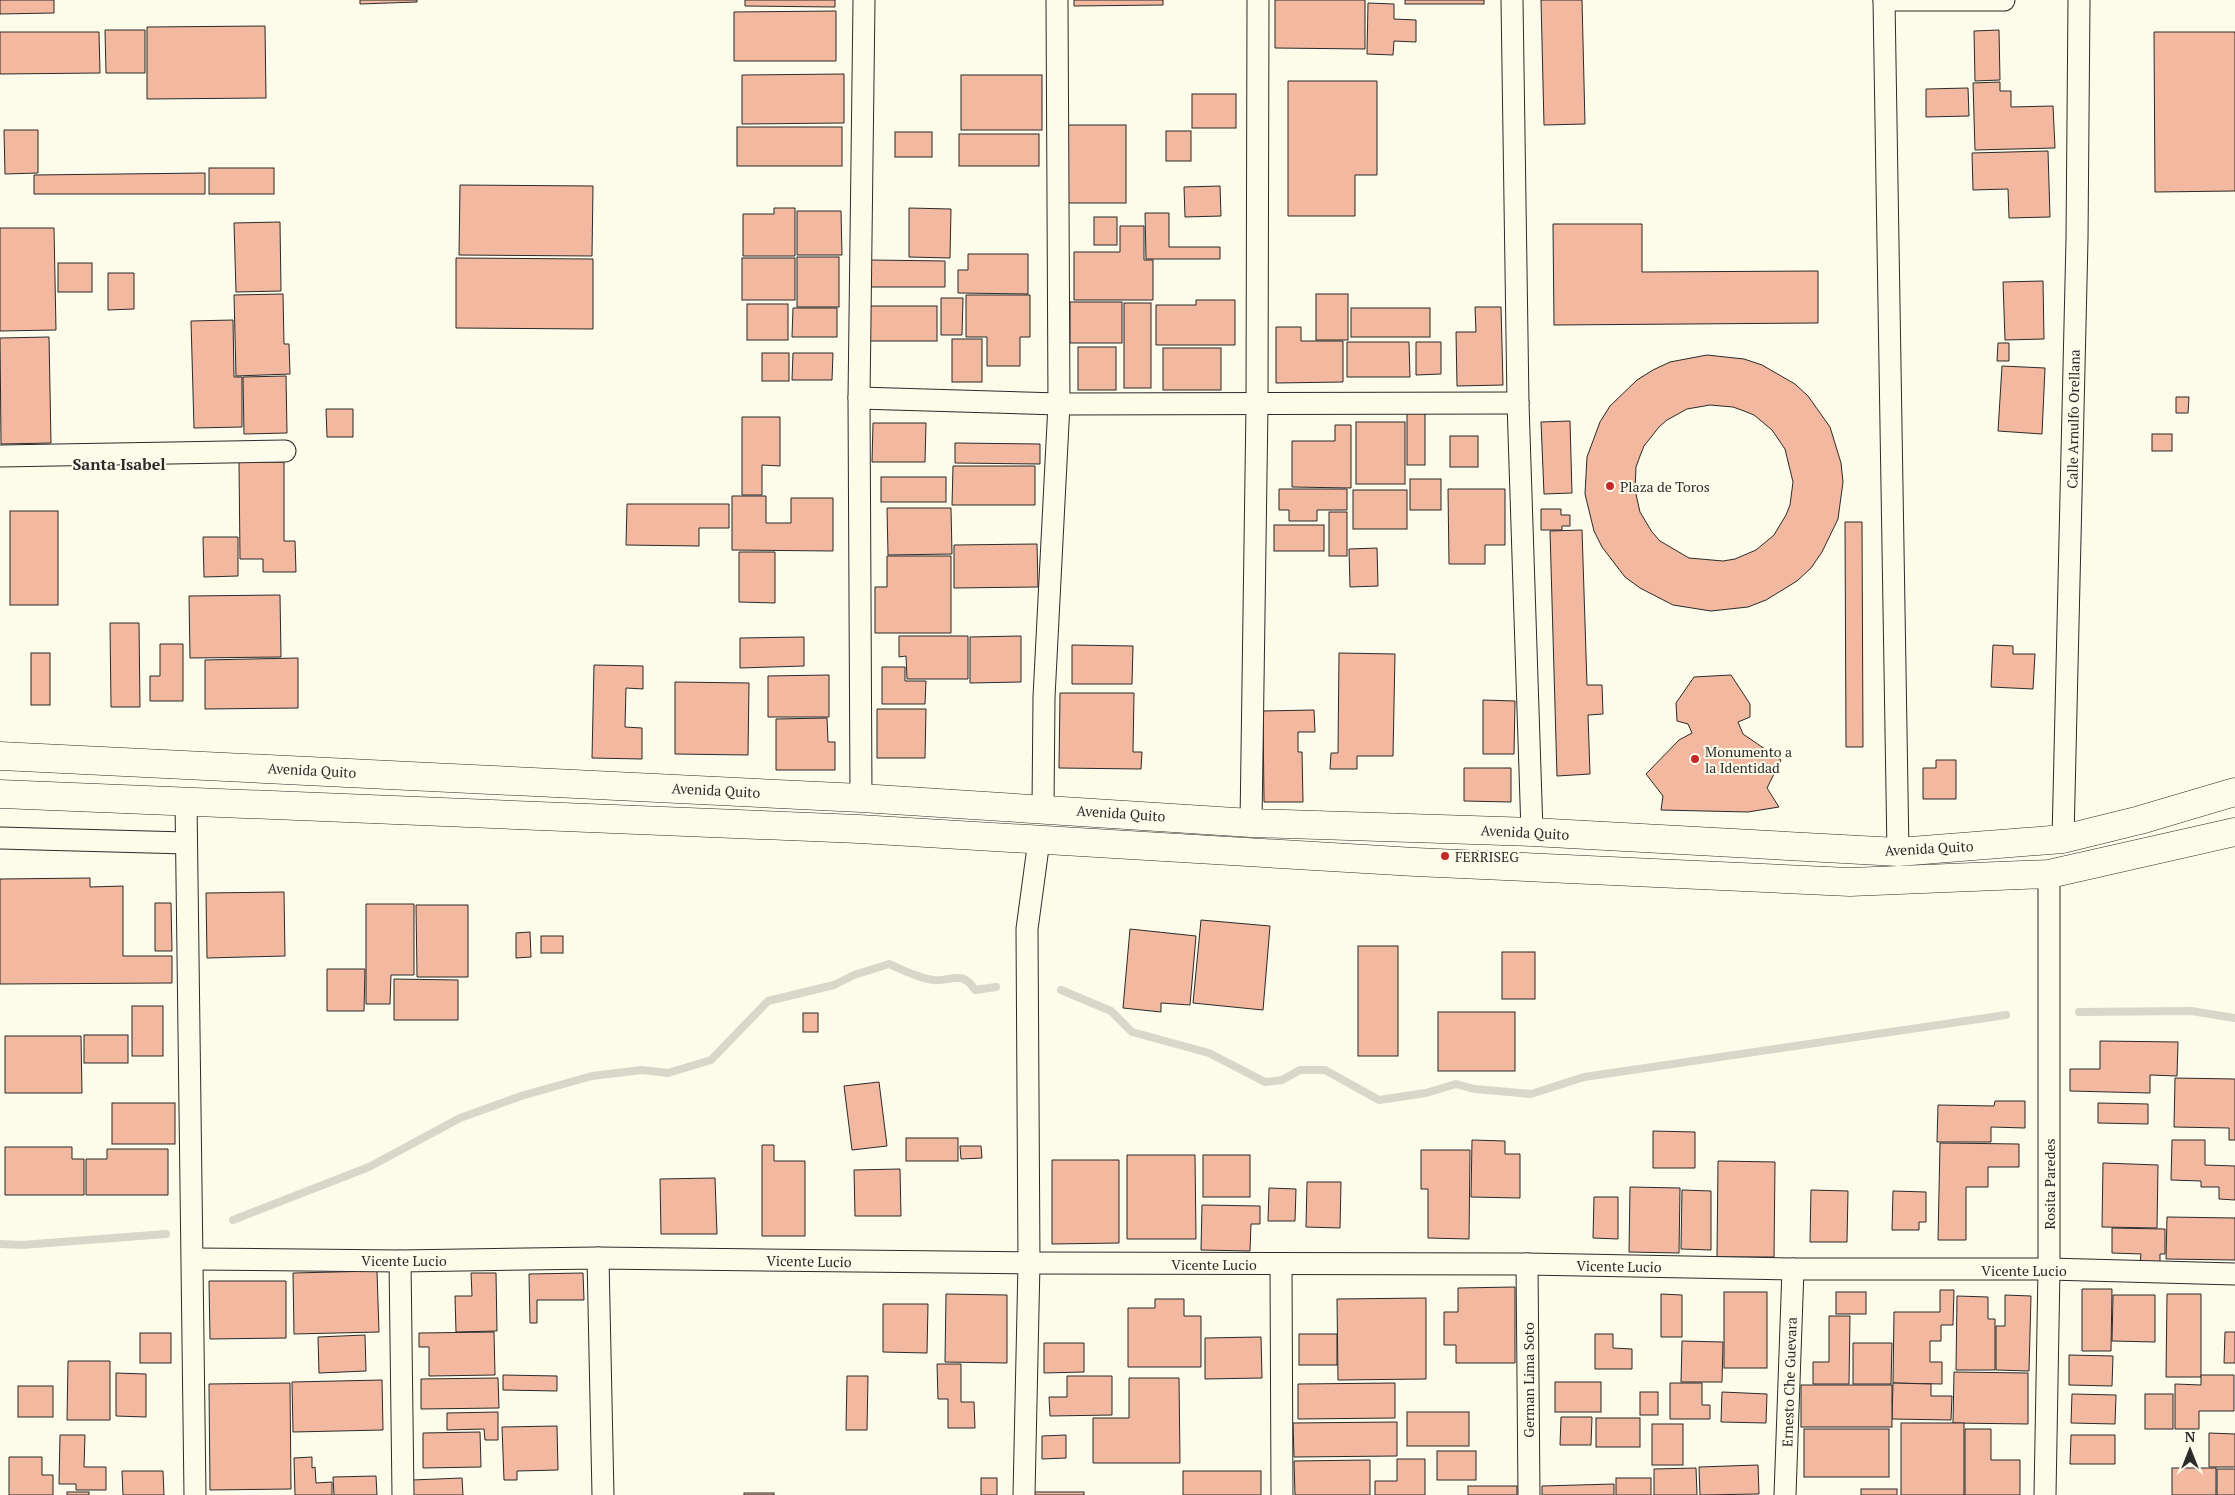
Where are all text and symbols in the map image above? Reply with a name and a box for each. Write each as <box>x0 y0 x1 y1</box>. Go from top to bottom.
street label: Calle Arnulfo Orellana <box>2062 349 2084 489</box>
district label: Santa Isabel <box>72 453 166 475</box>
place label: Plaza de Toros <box>1620 477 1710 496</box>
marker: Plaza de Toros <box>1604 480 1616 492</box>
place label: Monumento a la Identidad <box>1705 742 1792 777</box>
marker: Monumento a la Identidad <box>1689 753 1701 765</box>
street label: Avenida Quito <box>267 758 357 782</box>
street label: Avenida Quito <box>671 778 761 802</box>
street label: Avenida Quito <box>1076 800 1166 826</box>
street label: Avenida Quito <box>1480 820 1570 844</box>
street label: Avenida Quito <box>1884 836 1974 860</box>
place label: FERRISEG <box>1455 847 1519 866</box>
marker: FERRISEG <box>1439 850 1451 862</box>
street label: Rosita Paredes <box>2040 1138 2059 1230</box>
street label: Vicente Lucio <box>361 1251 447 1270</box>
street label: Vicente Lucio <box>766 1251 852 1271</box>
street label: Vicente Lucio <box>1171 1255 1257 1274</box>
street label: Vicente Lucio <box>1576 1256 1662 1276</box>
street label: Vicente Lucio <box>1981 1261 2067 1280</box>
street label: Ernesto Che Guevara <box>1777 1317 1801 1447</box>
street label: German Lima Soto <box>1519 1322 1538 1438</box>
north arrow <box>2165 1425 2215 1475</box>
text: N <box>2185 1427 2196 1446</box>

